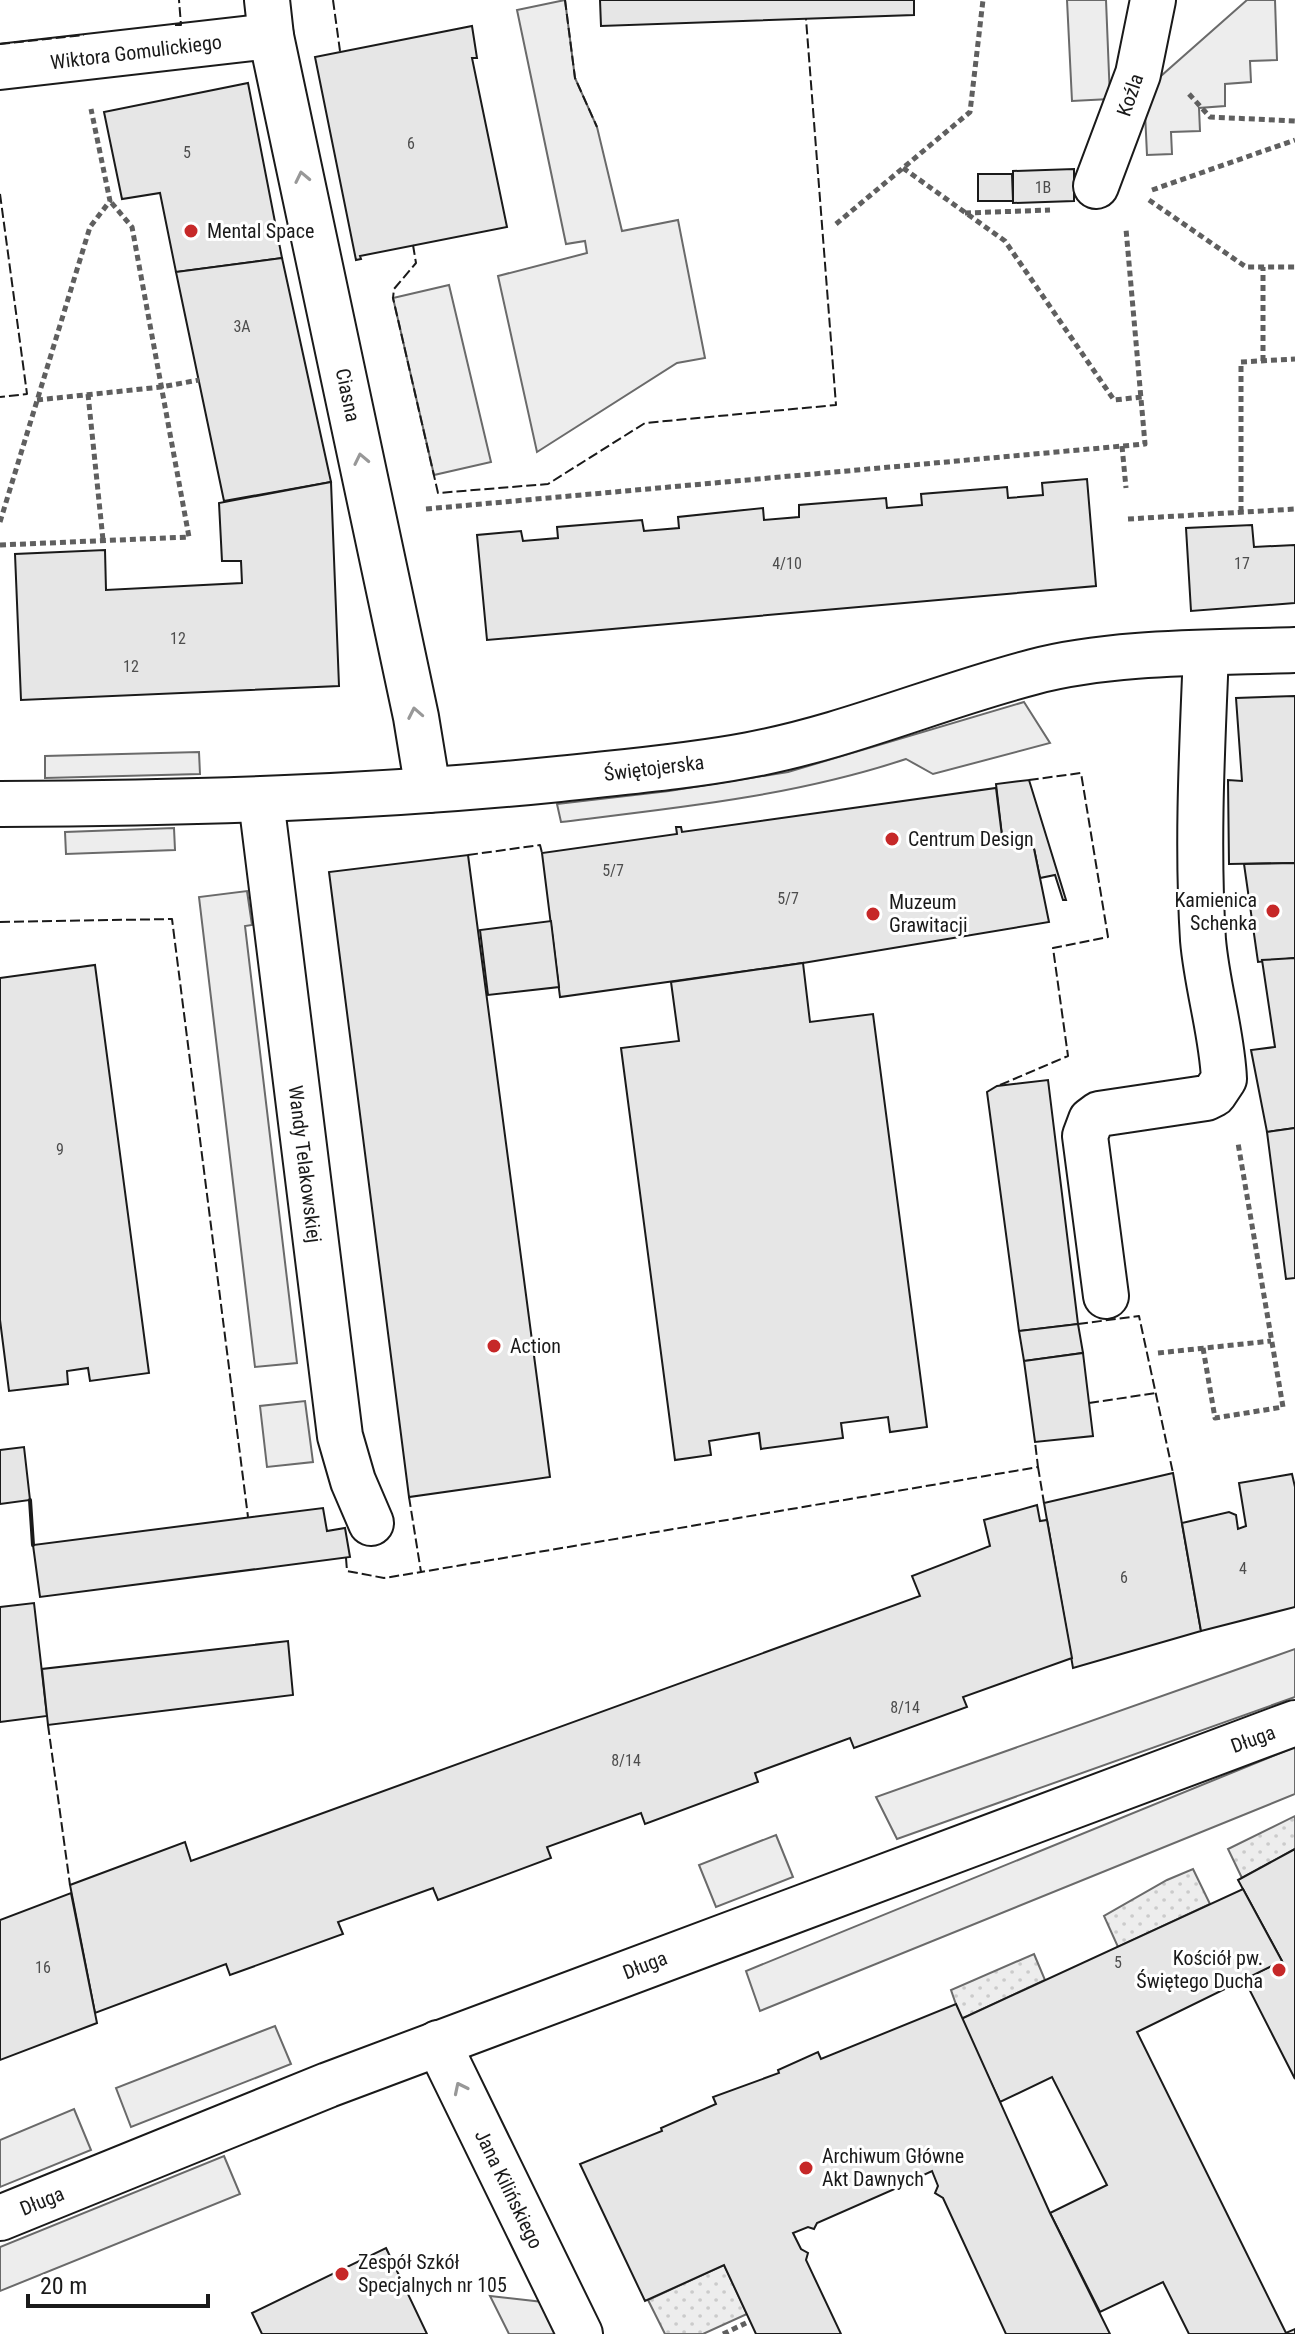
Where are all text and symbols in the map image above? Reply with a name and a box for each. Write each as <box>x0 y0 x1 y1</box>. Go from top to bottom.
street label: Wiktora Gomulickiego <box>49 30 223 74</box>
street label: Koźla <box>1112 71 1148 119</box>
house number: 6 <box>407 134 415 153</box>
house number: 5 <box>183 143 191 162</box>
one-way arrow <box>294 171 311 184</box>
house number: 1B <box>1035 178 1051 197</box>
place label: Mental Space <box>207 219 314 243</box>
marker: Mental Space <box>182 222 200 240</box>
house number: 3A <box>233 317 251 336</box>
street label: Ciasna <box>331 366 365 424</box>
one-way arrow <box>353 453 370 466</box>
house number: 4/10 <box>772 554 802 573</box>
house number: 17 <box>1234 554 1250 573</box>
house number: 12 <box>170 629 186 648</box>
house number: 12 <box>123 657 139 676</box>
one-way arrow <box>407 707 424 721</box>
street label: Świętojerska <box>603 750 705 786</box>
place label: Centrum Design <box>908 827 1034 851</box>
marker: Centrum Design <box>883 830 901 848</box>
house number: 5/7 <box>602 861 624 880</box>
place label: Kamienica Schenka <box>1174 888 1257 935</box>
house number: 5/7 <box>777 889 799 908</box>
place label: Muzeum Grawitacji <box>889 890 968 937</box>
marker: Kamienica Schenka <box>1264 902 1282 920</box>
marker: Muzeum Grawitacji <box>864 905 882 923</box>
street label: Wandy Telakowskiej <box>283 1084 327 1244</box>
house number: 9 <box>56 1140 64 1159</box>
place label: Action <box>510 1334 561 1358</box>
marker: Action <box>485 1337 503 1355</box>
house number: 4 <box>1239 1559 1247 1578</box>
house number: 6 <box>1120 1568 1128 1587</box>
house number: 8/14 <box>890 1698 920 1717</box>
street label: Długa <box>1227 1720 1279 1758</box>
house number: 8/14 <box>611 1751 641 1770</box>
street label: Długa <box>619 1946 671 1984</box>
place label: Kościół pw. Świętego Ducha <box>1136 1946 1263 1993</box>
house number: 5 <box>1114 1953 1122 1972</box>
house number: 16 <box>35 1958 51 1977</box>
marker: Kościół pw. Świętego Ducha <box>1270 1961 1288 1979</box>
one-way arrow <box>454 2081 470 2096</box>
street label: Jana Kilińskiego <box>470 2126 548 2252</box>
place label: Archiwum Główne Akt Dawnych <box>822 2144 964 2191</box>
marker: Archiwum Główne Akt Dawnych <box>797 2159 815 2177</box>
street label: Długa <box>16 2181 68 2221</box>
place label: Zespół Szkół Specjalnych nr 105 <box>358 2250 507 2297</box>
scale bar <box>28 2258 208 2308</box>
marker: Zespół Szkół Specjalnych nr 105 <box>333 2265 351 2283</box>
text: 20 m <box>40 2272 87 2300</box>

